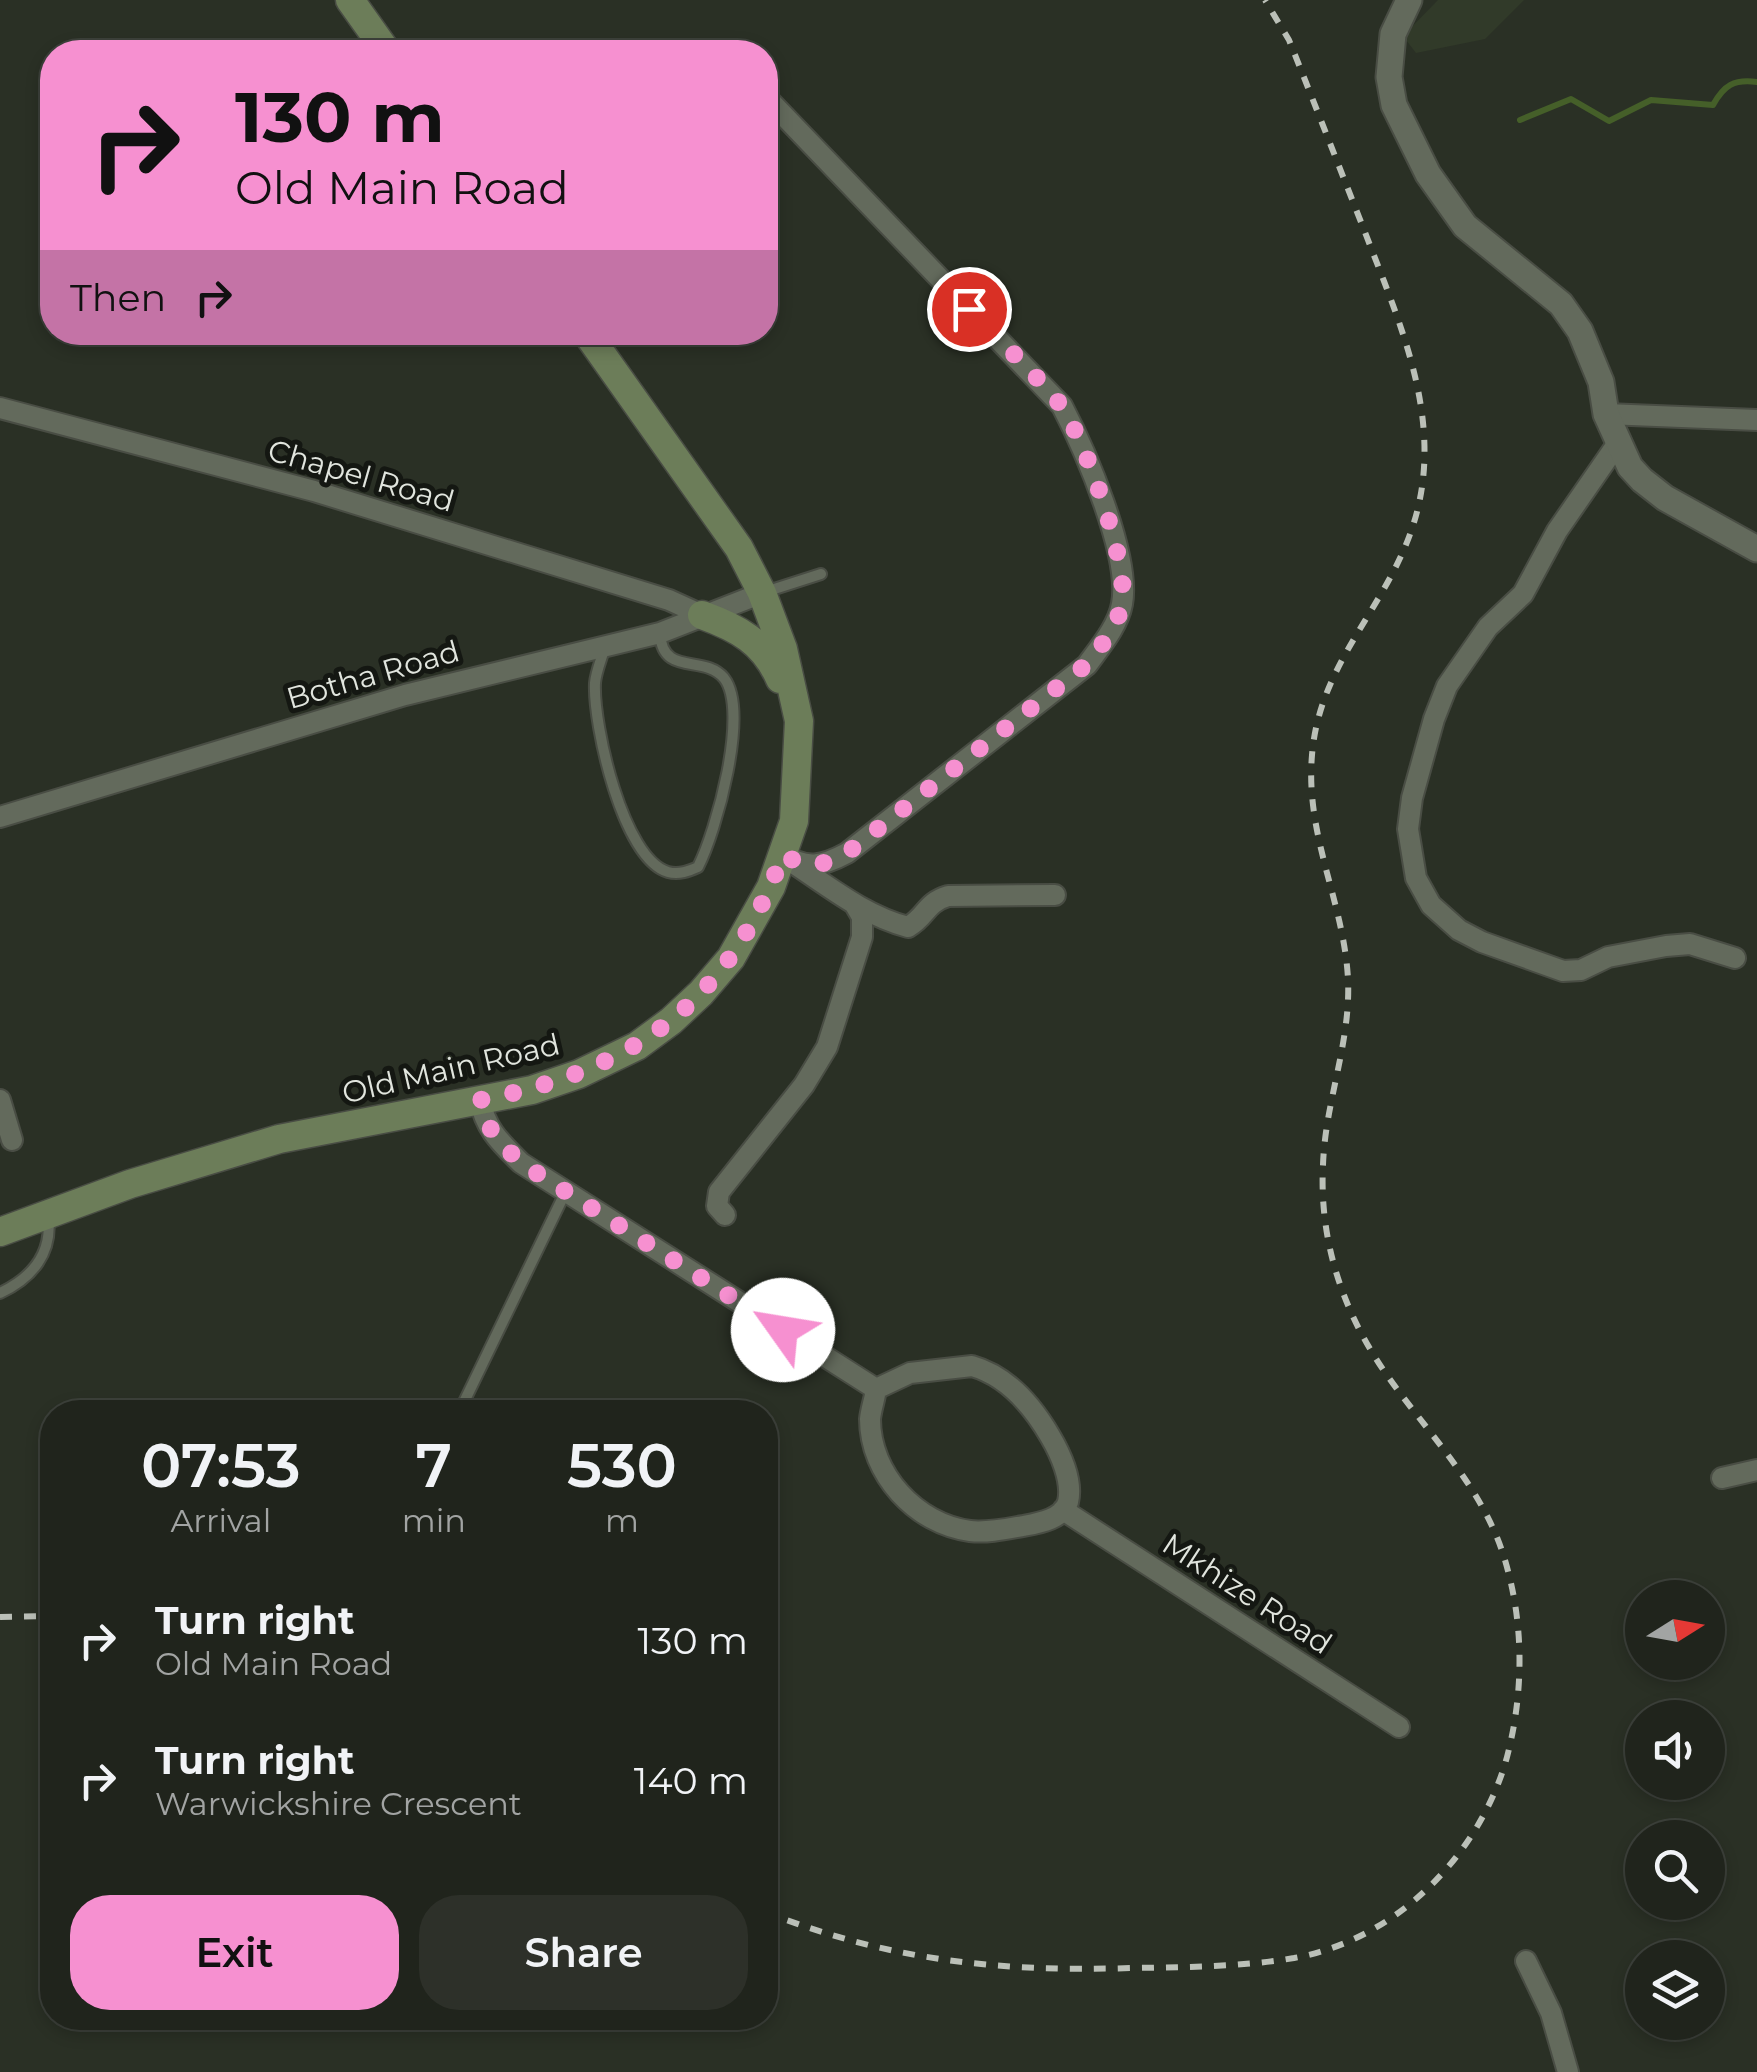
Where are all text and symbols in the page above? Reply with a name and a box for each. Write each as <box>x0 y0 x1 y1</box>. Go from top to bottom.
text: 130 m <box>235 74 445 160</box>
icon: right <box>70 80 200 210</box>
text: Old Main Road <box>235 160 569 215</box>
pin <box>927 267 1012 352</box>
icon: right <box>186 270 241 325</box>
text: Then <box>70 274 166 321</box>
icon: arrive <box>942 282 997 337</box>
street label: Chapel Road <box>264 431 459 520</box>
street label: Botha Road <box>282 632 463 717</box>
street label: Old Main Road <box>338 1025 563 1112</box>
position arrow <box>731 1278 835 1382</box>
text: 07:53 <box>141 1429 301 1502</box>
text: 7 <box>416 1429 452 1502</box>
text: 530 <box>567 1429 677 1502</box>
text: Arrival <box>170 1501 271 1540</box>
text: min <box>402 1501 466 1540</box>
text: m <box>605 1501 639 1540</box>
street label: Mkhize Road <box>1156 1525 1339 1662</box>
north arrow <box>1625 1580 1725 1680</box>
map controls <box>1625 1580 1725 2040</box>
text: Turn right <box>155 1597 354 1644</box>
icon: right <box>70 1613 125 1668</box>
text: 130 m <box>637 1617 748 1664</box>
text: Old Main Road <box>155 1644 392 1683</box>
button: sound <box>1625 1700 1725 1800</box>
text: Turn right <box>155 1737 354 1784</box>
icon: right <box>70 1753 125 1808</box>
text: 140 m <box>634 1757 748 1804</box>
text: Warwickshire Crescent <box>155 1784 522 1823</box>
button: search <box>1625 1820 1725 1920</box>
button: Exit <box>70 1895 399 2010</box>
button: Share <box>419 1895 748 2010</box>
button: layers <box>1625 1940 1725 2040</box>

